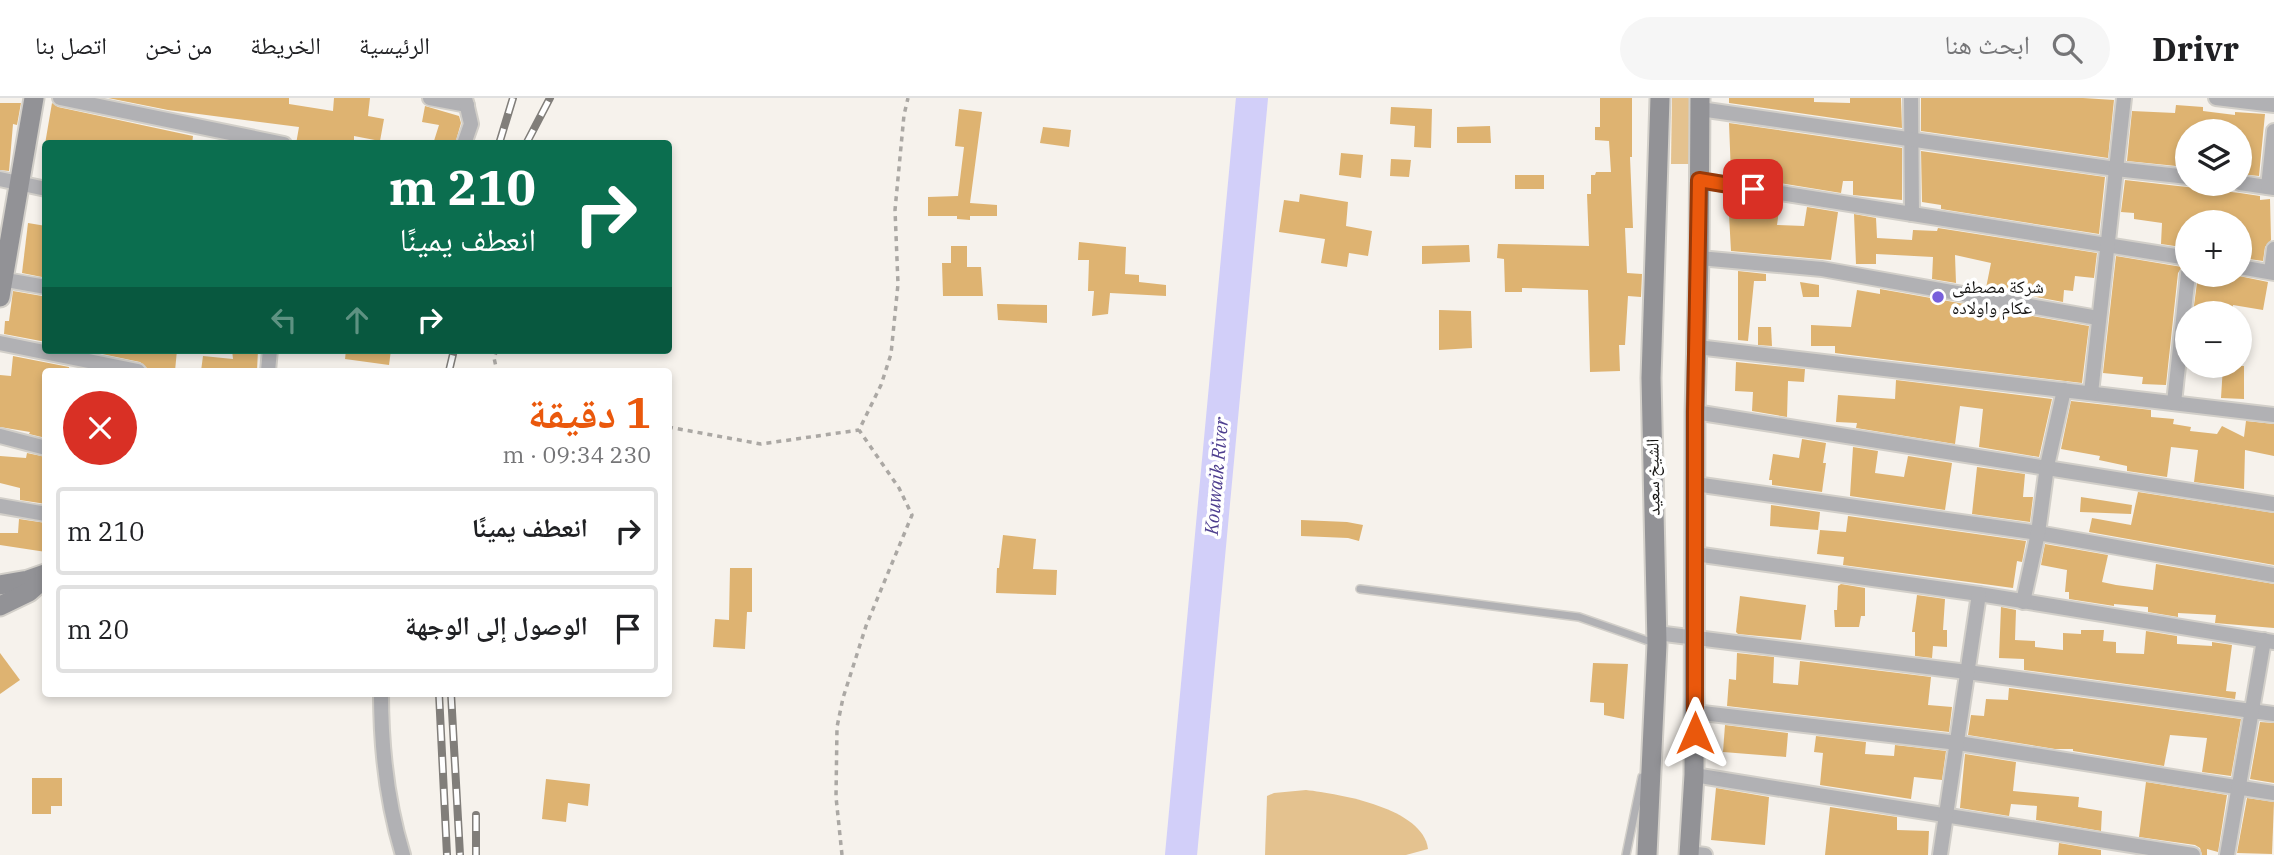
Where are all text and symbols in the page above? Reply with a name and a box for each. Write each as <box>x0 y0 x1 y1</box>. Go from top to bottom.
search box <box>1620 17 2110 80</box>
text: ابحث هنا <box>1945 27 2030 61</box>
text: Drivr <box>2152 27 2239 70</box>
text: اتصل بنا <box>35 29 107 61</box>
text: من نحن <box>145 29 212 61</box>
text: الخريطة <box>250 29 321 61</box>
text: الرئيسية <box>359 29 430 61</box>
icon: search <box>2048 29 2086 67</box>
map controls <box>2175 119 2252 378</box>
button: layers <box>2175 119 2252 196</box>
text: 210 m <box>389 155 536 218</box>
pin <box>1723 159 1783 219</box>
icon: right <box>560 168 651 259</box>
icon: arrive <box>1734 170 1772 208</box>
button: + <box>2175 210 2252 287</box>
text: انعطف يمينًا <box>399 218 536 260</box>
place label: شركة مصطفى عكام واولاده <box>1952 275 2044 320</box>
marker: شركة مصطفى عكام واولاده <box>1930 289 1946 305</box>
icon: left <box>265 301 303 339</box>
icon: ahead <box>338 301 376 339</box>
icon: right <box>411 301 449 339</box>
button: − <box>2175 301 2252 378</box>
text: 1 دقيقة <box>528 385 651 440</box>
button: close <box>63 391 137 465</box>
water label: Kouwaik River <box>1199 416 1233 537</box>
street label: الشيخ سعيد <box>1640 438 1666 516</box>
text: 230 m · 09:34 <box>502 439 651 469</box>
text: انعطف يمينًا <box>472 510 588 544</box>
icon: right <box>609 512 647 550</box>
text: 210 m <box>67 514 145 548</box>
text: الوصول إلى الوجهة <box>405 608 588 642</box>
icon: arrive <box>609 610 647 648</box>
text: 20 m <box>67 612 129 646</box>
position arrow <box>1658 696 1732 770</box>

